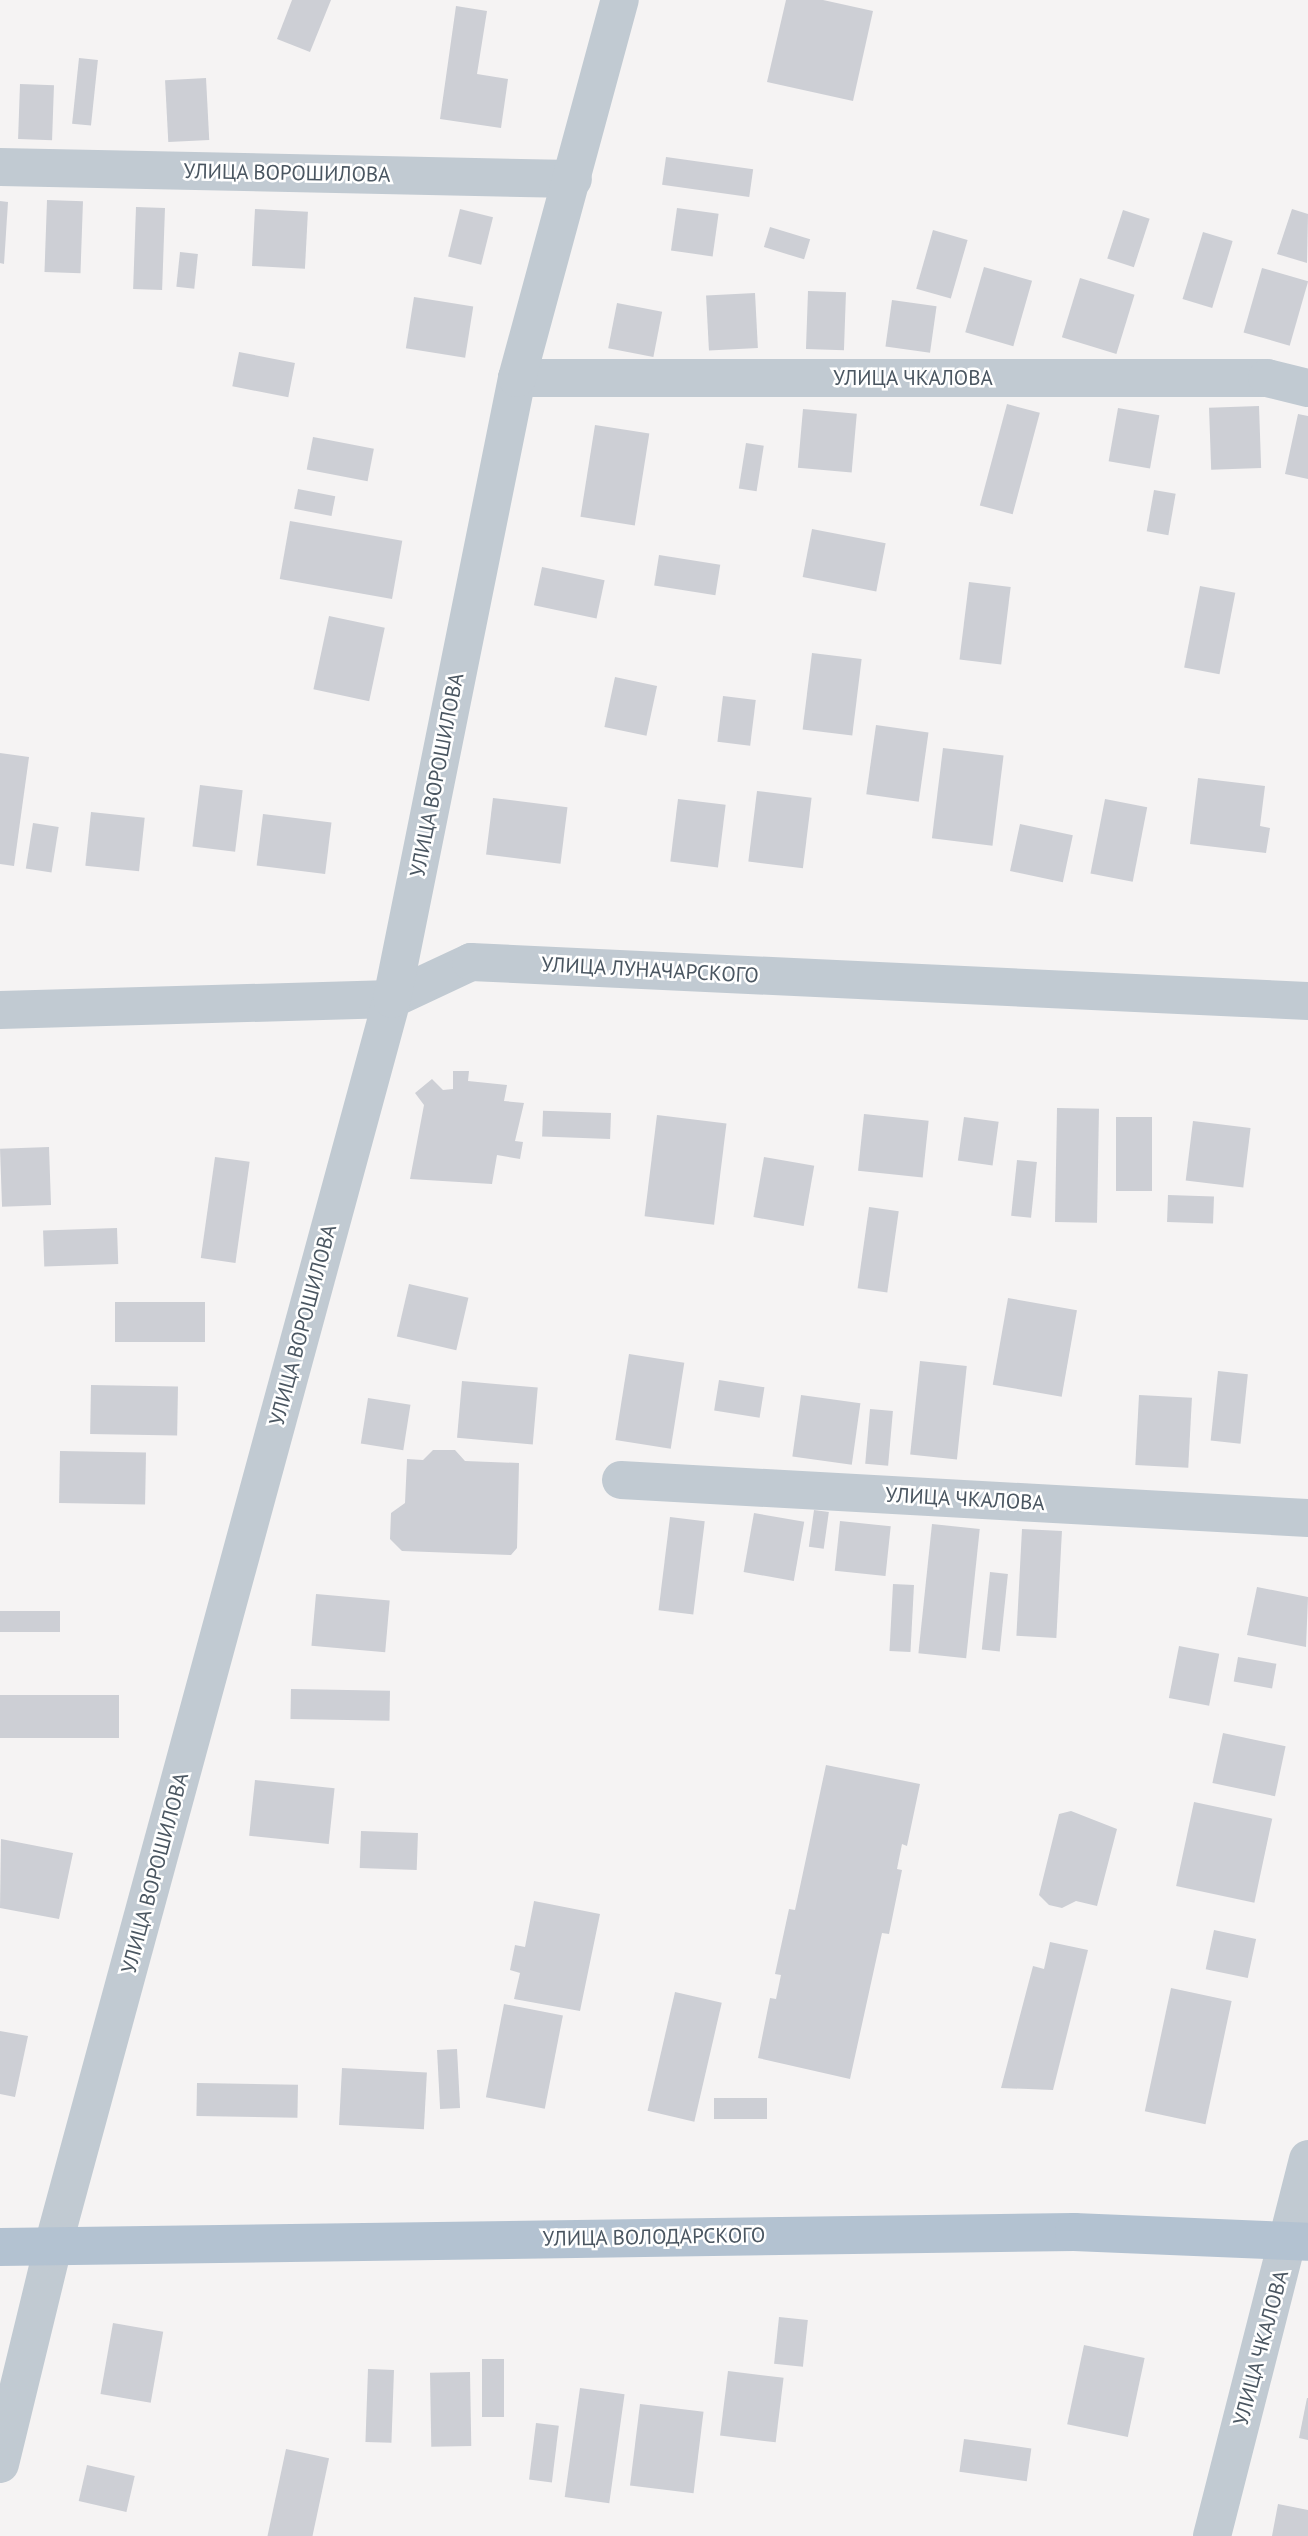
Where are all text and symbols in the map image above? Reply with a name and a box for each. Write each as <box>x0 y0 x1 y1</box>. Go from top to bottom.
street label: УЛИЦА ВОРОШИЛОВА <box>183 159 391 187</box>
street label: УЛИЦА ЧКАЛОВА <box>833 365 993 391</box>
street label: УЛИЦА ВОРОШИЛОВА <box>405 671 469 879</box>
street label: УЛИЦА ЛУНАЧАРСКОГО <box>540 952 760 988</box>
street label: УЛИЦА ВОРОШИЛОВА <box>264 1221 342 1429</box>
street label: УЛИЦА ЧКАЛОВА <box>884 1482 1046 1516</box>
street label: УЛИЦА ВОРОШИЛОВА <box>116 1769 194 1977</box>
street label: УЛИЦА ВОЛОДАРСКОГО <box>542 2222 766 2252</box>
street label: УЛИЦА ЧКАЛОВА <box>1228 2267 1294 2429</box>

